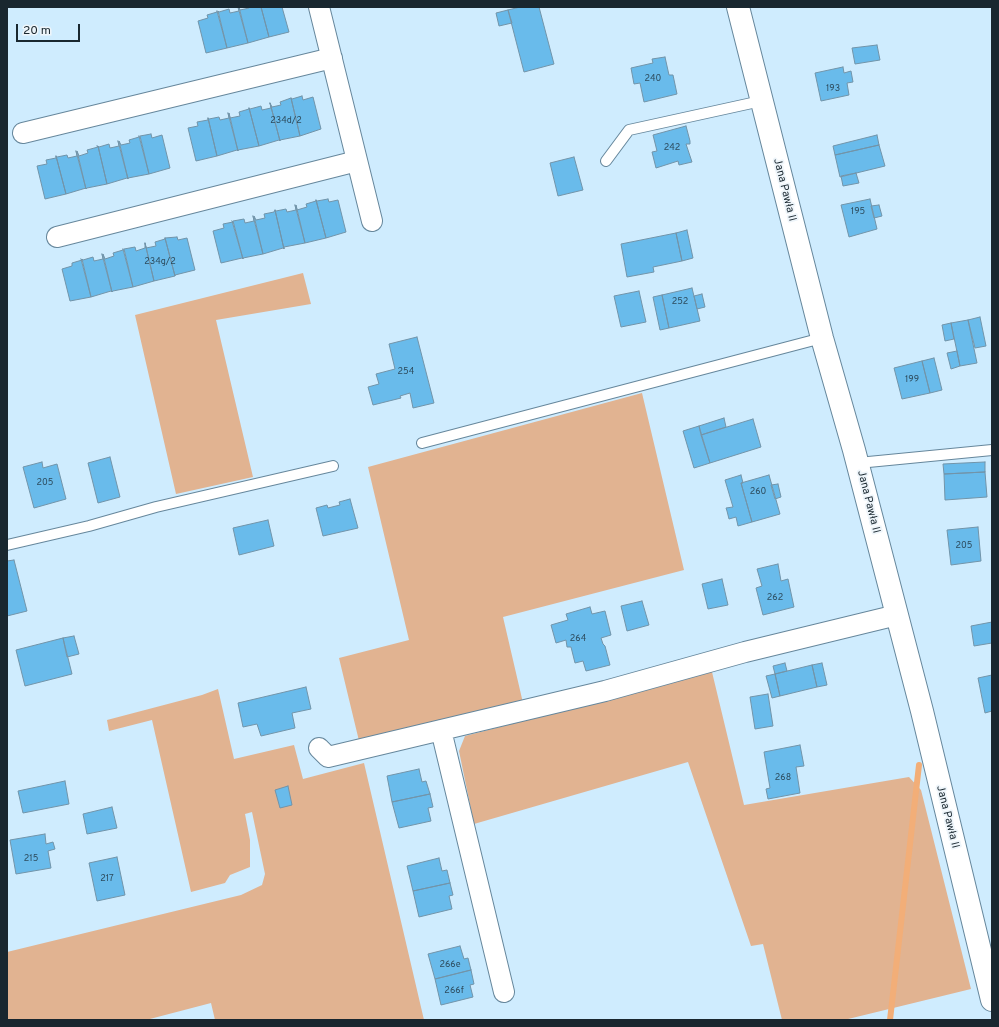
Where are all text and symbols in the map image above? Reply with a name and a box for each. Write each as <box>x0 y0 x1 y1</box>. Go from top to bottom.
scale bar <box>18 16 82 42</box>
text: 20 m <box>23 23 51 39</box>
house number: 240 <box>645 74 661 84</box>
house number: 193 <box>826 84 840 94</box>
house number: 234d/2 <box>270 116 302 126</box>
house number: 242 <box>664 143 680 153</box>
street label: Jana Pawła II <box>770 157 798 223</box>
house number: 195 <box>851 207 865 217</box>
house number: 234g/2 <box>144 257 176 267</box>
house number: 252 <box>672 297 688 307</box>
house number: 254 <box>398 367 414 377</box>
house number: 199 <box>905 375 919 385</box>
street label: Jana Pawła II <box>854 469 882 535</box>
house number: 205 <box>37 478 53 488</box>
house number: 260 <box>750 487 766 497</box>
house number: 205 <box>956 541 972 551</box>
house number: 262 <box>767 593 783 603</box>
house number: 264 <box>570 634 586 644</box>
house number: 268 <box>775 773 791 783</box>
street label: Jana Pawła II <box>933 784 961 850</box>
house number: 215 <box>24 854 38 864</box>
house number: 217 <box>100 874 114 884</box>
house number: 266e <box>439 960 461 970</box>
house number: 266f <box>444 986 464 996</box>

